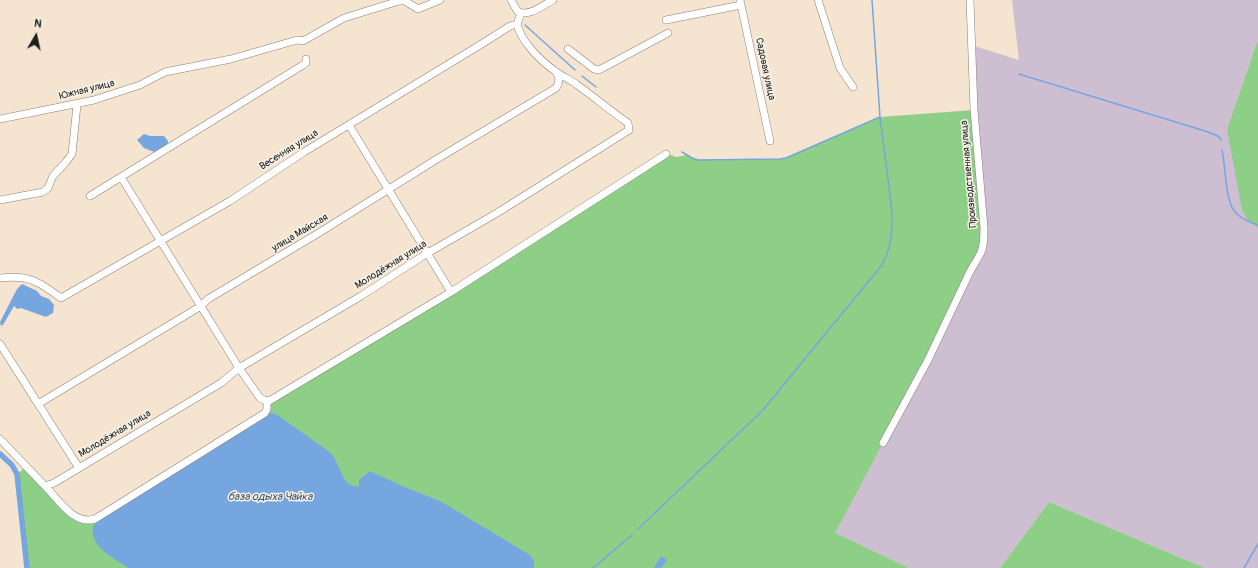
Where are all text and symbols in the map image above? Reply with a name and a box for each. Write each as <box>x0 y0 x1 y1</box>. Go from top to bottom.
north arrow <box>16 16 56 56</box>
text: N <box>33 17 43 31</box>
street label: Садовая улица <box>753 37 777 101</box>
street label: Южная улица <box>58 77 116 103</box>
street label: Производственная улица <box>958 120 980 228</box>
street label: Весенняя улица <box>257 127 321 173</box>
street label: улица Майская <box>270 212 330 254</box>
street label: Молодёжная улица <box>353 238 429 292</box>
street label: Молодёжная улица <box>77 408 153 460</box>
water label: база одыха Чайка <box>228 490 312 504</box>

